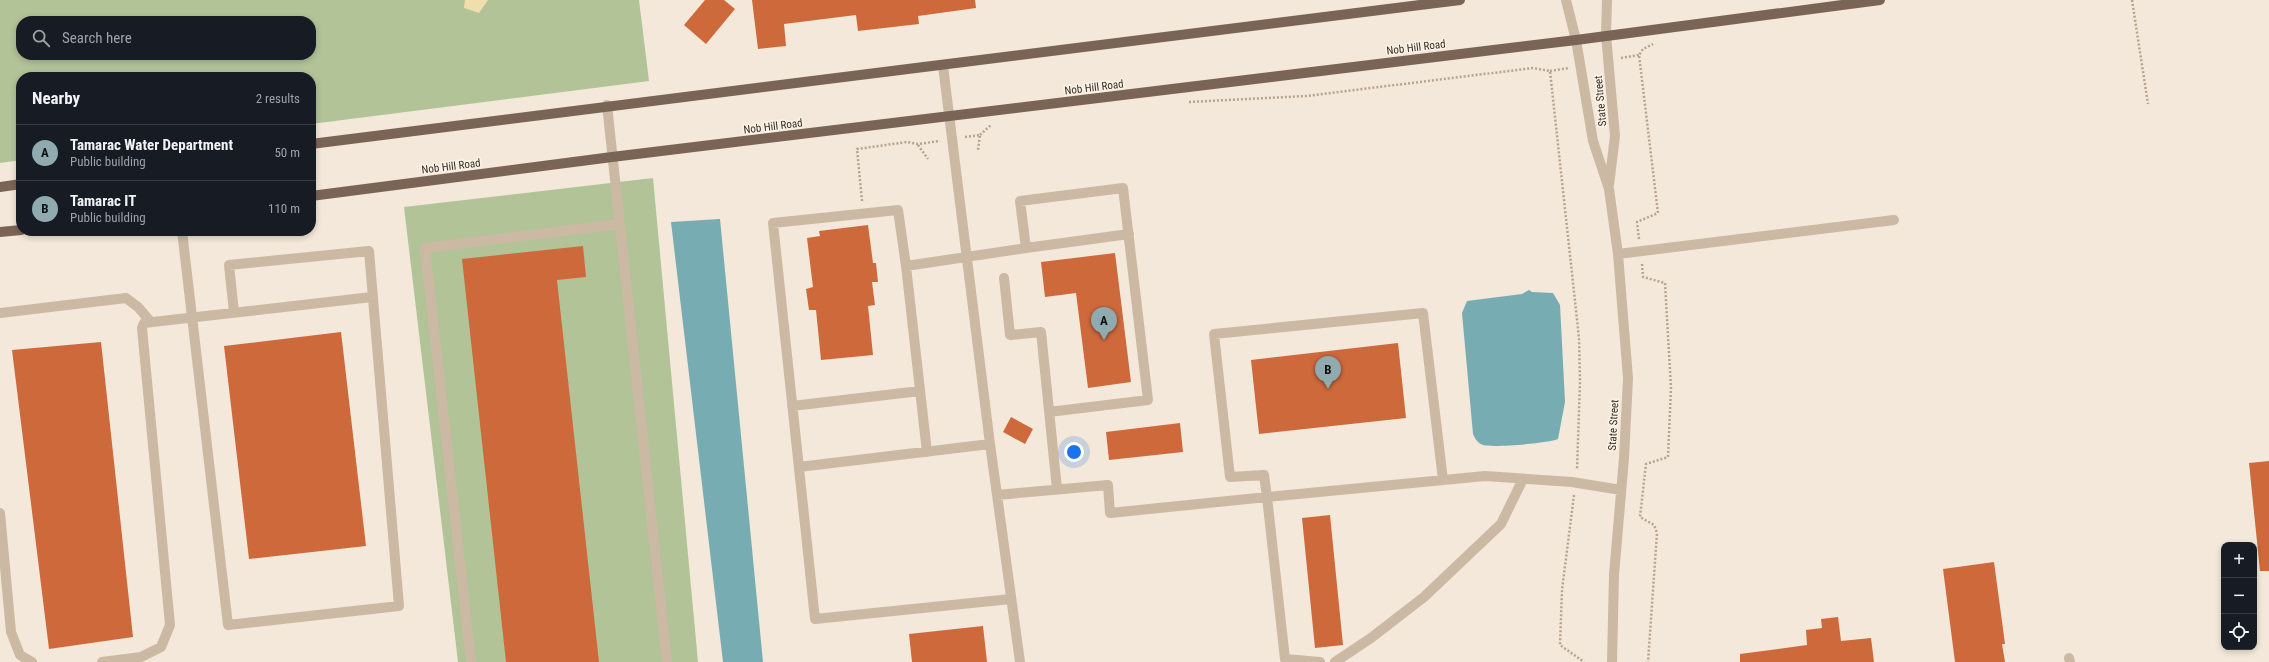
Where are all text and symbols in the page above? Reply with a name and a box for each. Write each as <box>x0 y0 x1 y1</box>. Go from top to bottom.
search box <box>16 16 316 60</box>
icon: search <box>30 27 52 49</box>
text: Search here <box>62 29 132 47</box>
street label: Nob Hill Road <box>1386 37 1446 58</box>
street label: State Street <box>1592 75 1609 127</box>
street label: Nob Hill Road <box>1064 77 1124 98</box>
text: Nearby <box>32 88 80 108</box>
text: 2 results <box>256 91 300 106</box>
street label: Nob Hill Road <box>743 116 803 137</box>
text: Tamarac Water Department <box>70 136 233 154</box>
text: A <box>41 145 49 160</box>
text: 50 m <box>274 145 300 160</box>
text: Public building <box>70 154 146 169</box>
street label: Nob Hill Road <box>421 156 481 177</box>
text: Tamarac IT <box>70 192 136 210</box>
text: B <box>41 201 49 216</box>
text: 110 m <box>268 201 300 216</box>
text: Public building <box>70 210 146 225</box>
pin: A <box>1091 307 1117 340</box>
pin: B <box>1315 356 1341 389</box>
street label: State Street <box>1606 399 1621 451</box>
your location <box>1064 442 1084 462</box>
map controls <box>2221 542 2257 650</box>
button: + <box>2221 542 2257 578</box>
button: − <box>2221 578 2257 614</box>
button: locate <box>2221 614 2257 650</box>

